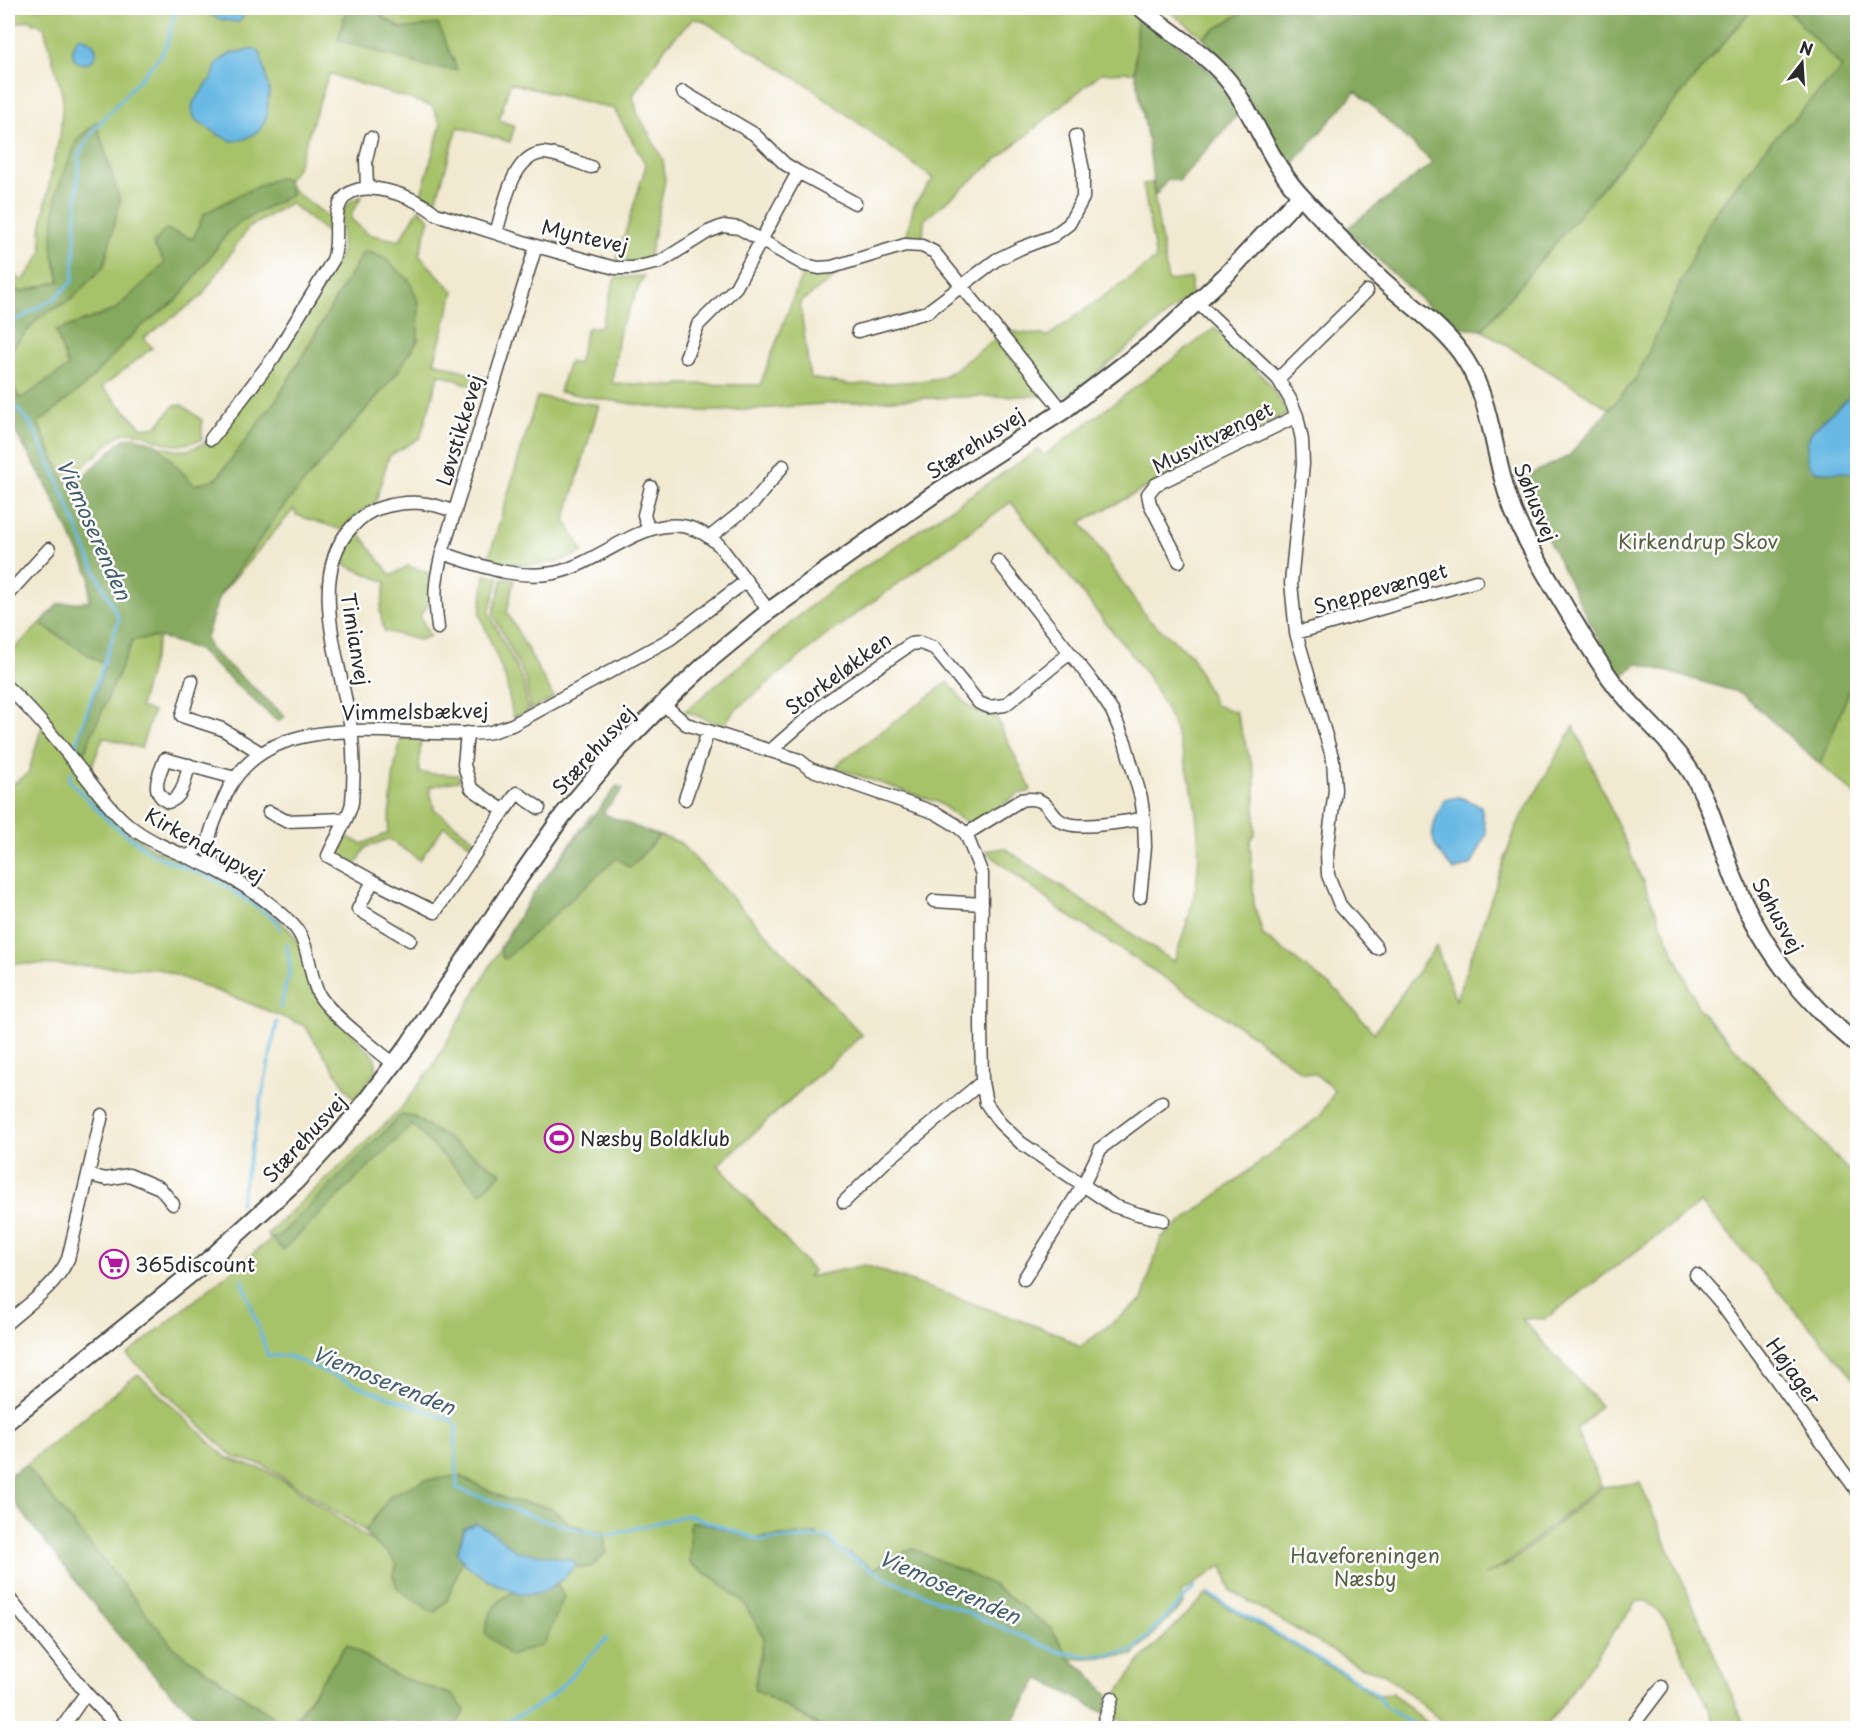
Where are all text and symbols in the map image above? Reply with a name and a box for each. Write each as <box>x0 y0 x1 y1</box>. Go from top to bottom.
north arrow <box>1772 33 1832 93</box>
text: N <box>1797 34 1816 61</box>
street label: Myntevej <box>539 211 631 261</box>
street label: Løvstikkevej <box>428 371 490 489</box>
street label: Musvitvænget <box>1146 394 1278 480</box>
street label: Stærehusvej <box>920 400 1030 486</box>
water label: Viemoserenden <box>50 453 141 606</box>
street label: Søhusvej <box>1507 458 1565 546</box>
park label: Kirkendrup Skov <box>1618 526 1778 556</box>
street label: Sneppevænget <box>1309 555 1451 621</box>
street label: Timianvej <box>334 591 378 687</box>
street label: Storkeløkken <box>779 624 897 722</box>
street label: Vimmelsbækvej <box>341 695 489 727</box>
street label: Stærehusvej <box>544 698 642 802</box>
street label: Kirkendrupvej <box>140 800 270 890</box>
street label: Søhusvej <box>1745 871 1811 959</box>
street label: Stærehusvej <box>255 1087 353 1189</box>
sports icon: Næsby Boldklub <box>543 1122 575 1154</box>
place label: Næsby Boldklub <box>580 1123 730 1153</box>
supermarket icon: 365discount <box>98 1248 130 1280</box>
place label: 365discount <box>135 1249 255 1279</box>
street label: Højager <box>1759 1331 1829 1411</box>
water label: Viemoserenden <box>308 1336 461 1423</box>
park label: Haveforeningen Næsby <box>1290 1540 1440 1593</box>
water label: Viemoserenden <box>874 1541 1027 1632</box>

